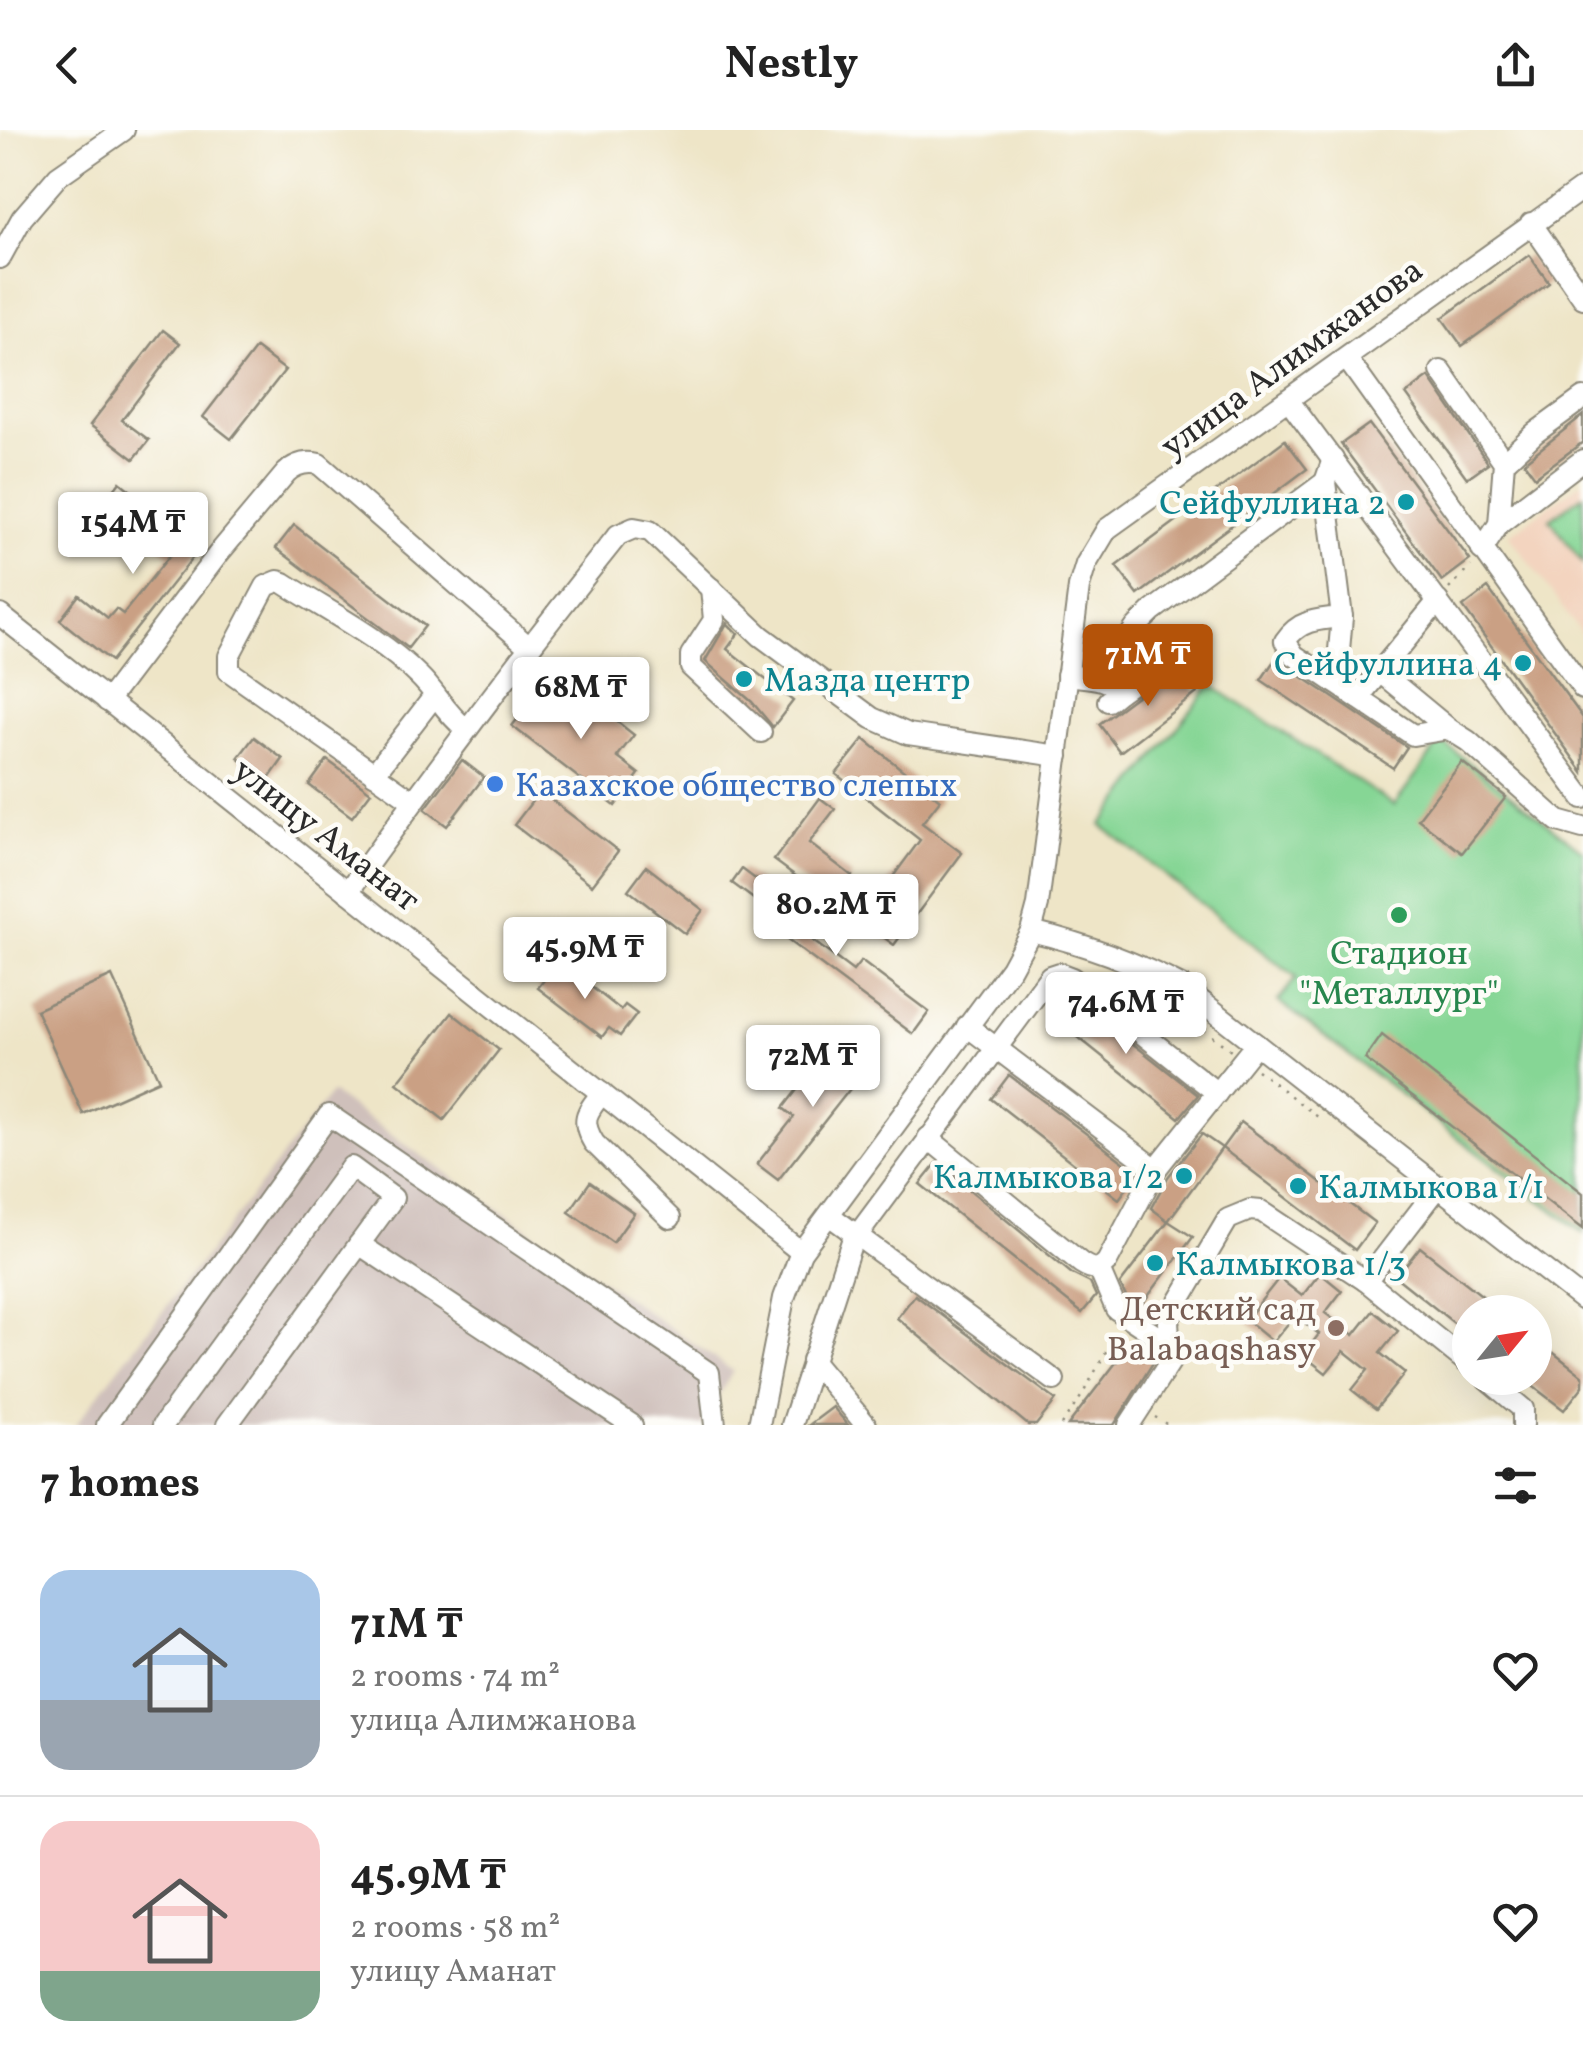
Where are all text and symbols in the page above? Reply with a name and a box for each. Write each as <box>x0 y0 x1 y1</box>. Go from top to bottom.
text: Nestly <box>725 34 858 97</box>
icon: back <box>40 38 95 93</box>
icon: share <box>1488 38 1543 93</box>
street label: улица Алимжанова <box>1152 248 1434 471</box>
place label: Сейфуллина 2 <box>1159 481 1386 529</box>
marker: Сейфуллина 2 <box>1395 491 1417 513</box>
pin: 154M ₸ <box>52 492 214 577</box>
text: 154M ₸ <box>80 502 186 546</box>
pin: 71M ₸ <box>1078 624 1218 709</box>
text: 71M ₸ <box>1105 634 1191 678</box>
place label: Сейфуллина 4 <box>1274 642 1503 690</box>
marker: Сейфуллина 4 <box>1512 652 1534 674</box>
pin: 68M ₸ <box>511 657 651 742</box>
place label: Мазда центр <box>764 658 970 706</box>
text: 68M ₸ <box>534 667 628 711</box>
marker: Мазда центр <box>733 668 755 690</box>
street label: улицу Аманат <box>222 748 429 925</box>
place label: Казахское общество слепых <box>515 763 957 811</box>
marker: Казахское общество слепых <box>484 773 506 795</box>
pin: 80.2M ₸ <box>744 874 928 959</box>
text: 80.2M ₸ <box>775 884 897 928</box>
marker: Стадион "Металлург" <box>1388 904 1410 926</box>
pin: 45.9M ₸ <box>493 917 677 1002</box>
text: 45.9M ₸ <box>525 927 645 971</box>
place label: Стадион "Металлург" <box>1299 931 1499 1019</box>
pin: 74.6M ₸ <box>1034 972 1218 1057</box>
text: 74.6M ₸ <box>1067 982 1185 1026</box>
pin: 72M ₸ <box>743 1025 883 1110</box>
text: 72M ₸ <box>768 1035 858 1079</box>
place label: Калмыкова 1/2 <box>933 1155 1164 1203</box>
marker: Калмыкова 1/2 <box>1173 1165 1195 1187</box>
place label: Калмыкова 1/1 <box>1318 1165 1545 1213</box>
marker: Калмыкова 1/1 <box>1287 1175 1309 1197</box>
place label: Калмыкова 1/3 <box>1175 1242 1406 1290</box>
marker: Калмыкова 1/3 <box>1144 1252 1166 1274</box>
place label: Детский сад Balabaqshasy <box>1107 1287 1316 1375</box>
north arrow <box>1452 1295 1552 1395</box>
map controls <box>1452 1295 1552 1395</box>
marker: Детский сад Balabaqshasy <box>1325 1317 1347 1339</box>
text: 7 homes <box>40 1456 200 1515</box>
icon: filters <box>1488 1458 1543 1513</box>
text: 71M ₸ <box>350 1597 463 1656</box>
icon: home <box>120 1610 240 1730</box>
icon: heart <box>1488 1643 1543 1698</box>
text: 2 rooms · 74 m² <box>350 1656 560 1700</box>
text: улица Алимжанова <box>350 1700 637 1744</box>
text: 45.9M ₸ <box>350 1848 507 1907</box>
icon: home <box>120 1861 240 1981</box>
icon: heart <box>1488 1894 1543 1949</box>
text: 2 rooms · 58 m² <box>350 1907 560 1951</box>
text: улицу Аманат <box>350 1951 556 1995</box>

